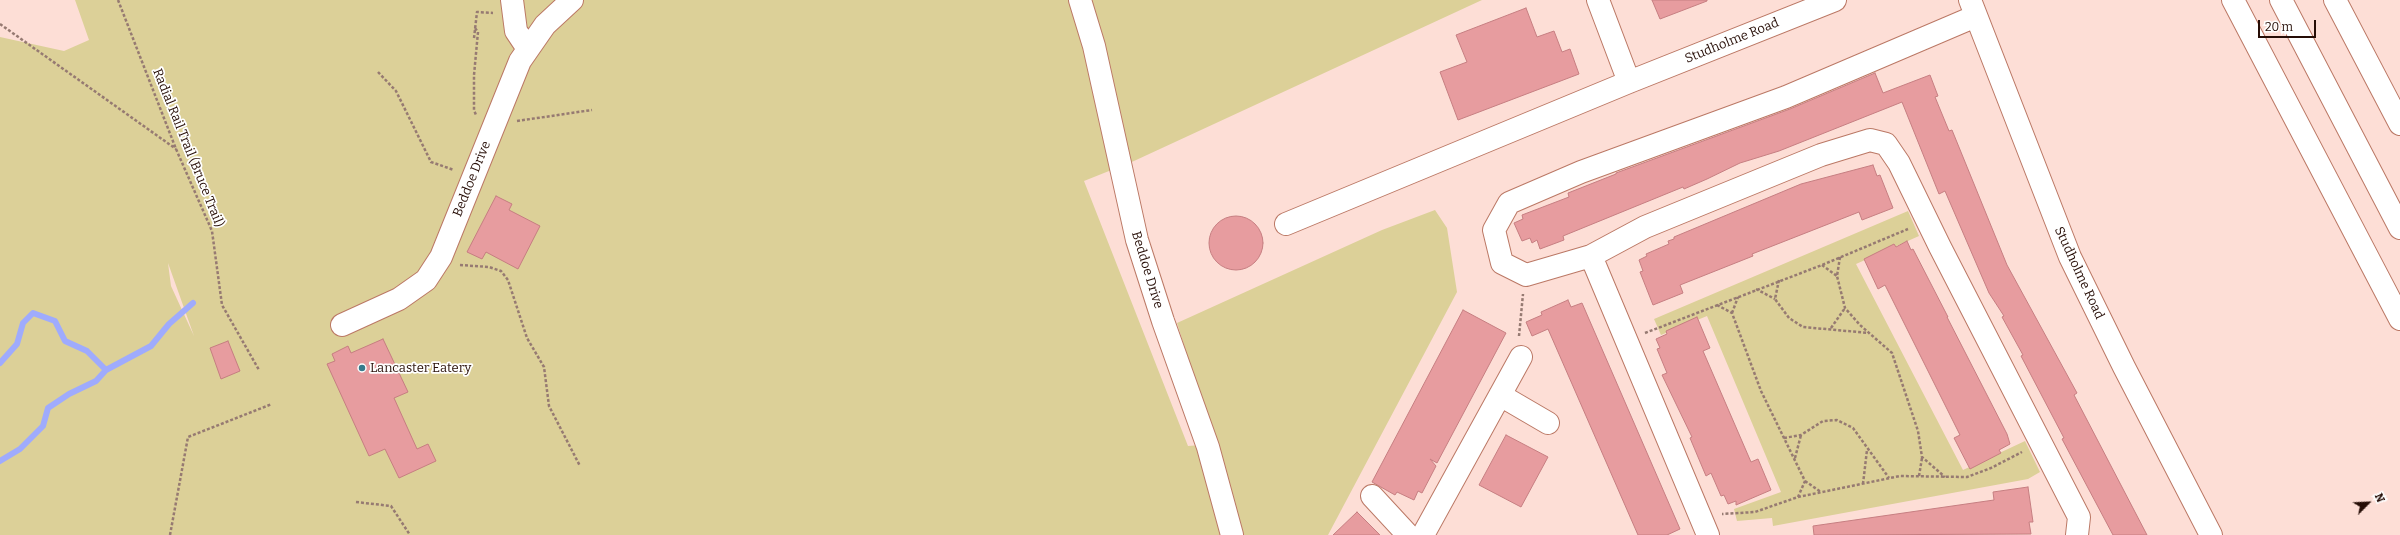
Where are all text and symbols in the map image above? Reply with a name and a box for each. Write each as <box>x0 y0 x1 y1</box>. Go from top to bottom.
scale bar <box>2260 12 2318 38</box>
street label: Studholme Road <box>1683 15 1781 67</box>
text: 20 m <box>2265 20 2293 34</box>
street label: Radial Rail Trail (Bruce Trail) <box>149 67 227 229</box>
street label: Beddoe Drive <box>450 139 494 219</box>
street label: Studholme Road <box>2051 224 2107 322</box>
street label: Beddoe Drive <box>1128 229 1166 311</box>
place label: Lancaster Eatery <box>370 360 471 376</box>
marker: Lancaster Eatery <box>357 363 367 373</box>
north arrow <box>2348 483 2388 523</box>
text: N <box>2372 491 2387 504</box>

